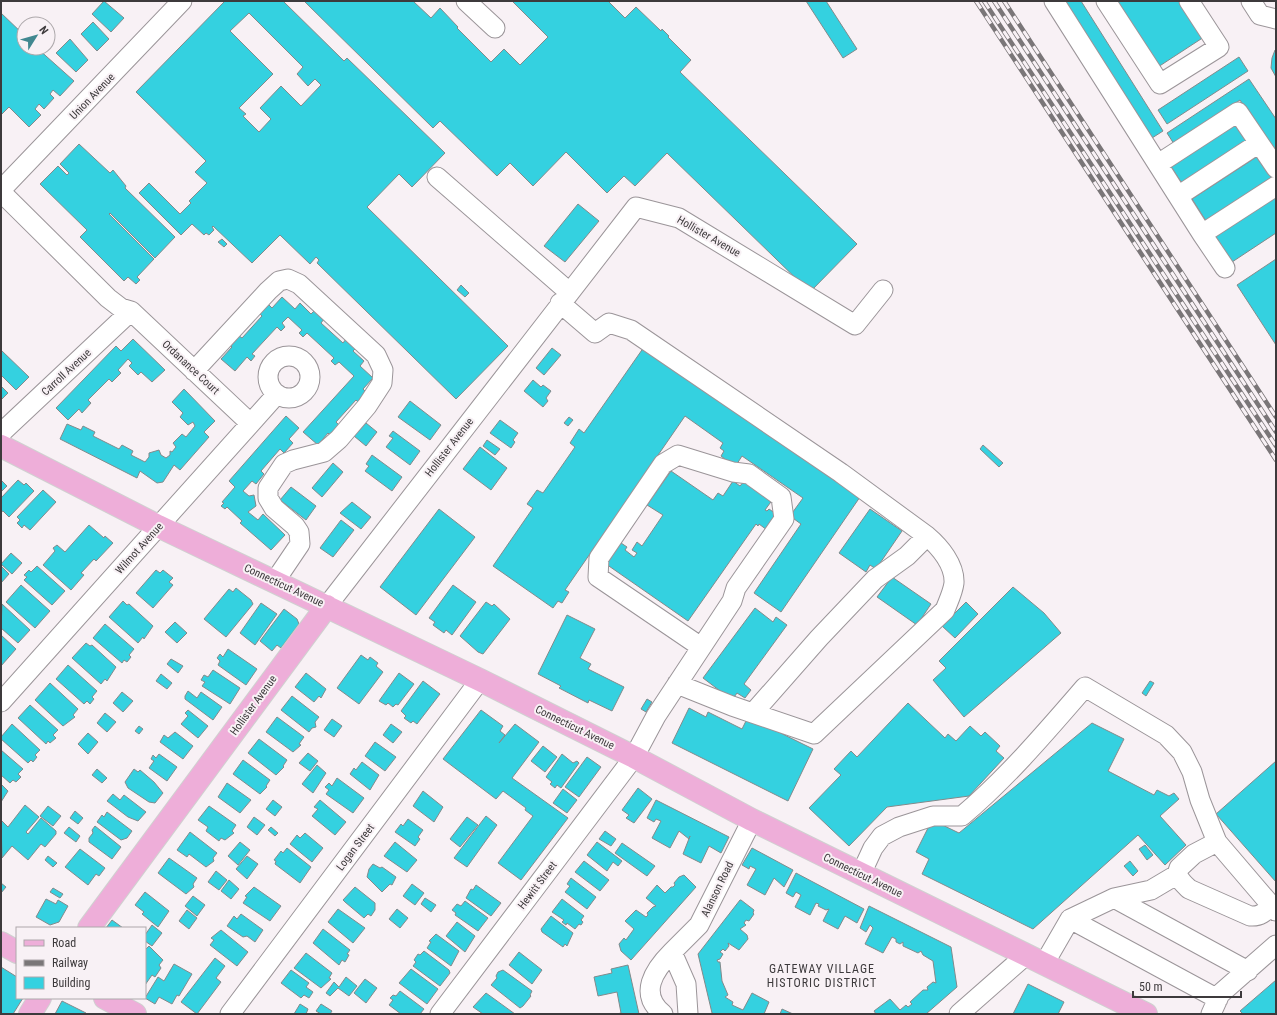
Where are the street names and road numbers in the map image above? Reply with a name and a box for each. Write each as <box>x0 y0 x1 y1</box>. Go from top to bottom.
street label: Union Avenue <box>67 71 118 122</box>
street label: Hollister Avenue <box>675 213 743 260</box>
street label: Ordanance Court <box>159 338 222 397</box>
street label: Carroll Avenue <box>39 346 94 399</box>
street label: Hollister Avenue <box>422 415 476 479</box>
street label: Wilmot Avenue <box>113 520 166 577</box>
street label: Connecticut Avenue <box>242 561 326 610</box>
street label: Hollister Avenue <box>227 673 279 738</box>
street label: Connecticut Avenue <box>533 703 616 752</box>
street label: Logan Street <box>334 821 377 873</box>
street label: Connecticut Avenue <box>821 851 904 900</box>
street label: Hewitt Street <box>515 859 560 912</box>
street label: Alanson Road <box>698 859 736 919</box>

